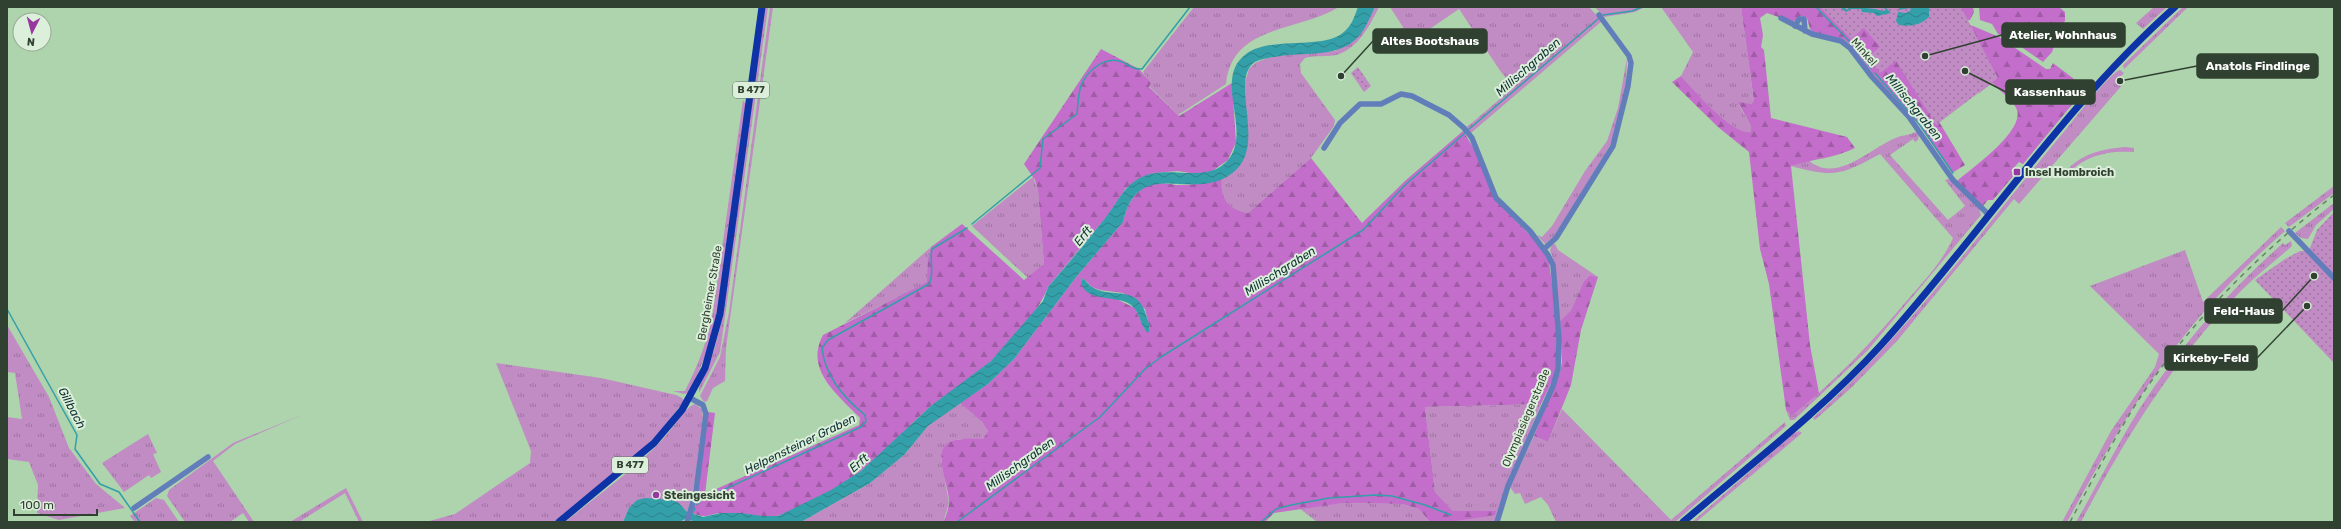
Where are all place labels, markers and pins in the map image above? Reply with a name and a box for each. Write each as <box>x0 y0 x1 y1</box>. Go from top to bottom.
callout: Atelier, Wohnhaus <box>2002 23 2125 47</box>
callout: Altes Bootshaus <box>1373 29 1487 53</box>
callout: Anatols Findlinge <box>2197 54 2318 78</box>
callout: Kassenhaus <box>2006 80 2095 104</box>
place label: Insel Hombroich <box>2025 166 2114 179</box>
marker: Insel Hombroich <box>2012 167 2022 177</box>
callout: Feld-Haus <box>2205 299 2282 323</box>
callout: Kirkeby-Feld <box>2165 346 2257 370</box>
place label: Steingesicht <box>664 489 735 502</box>
marker: Steingesicht <box>651 490 661 500</box>

